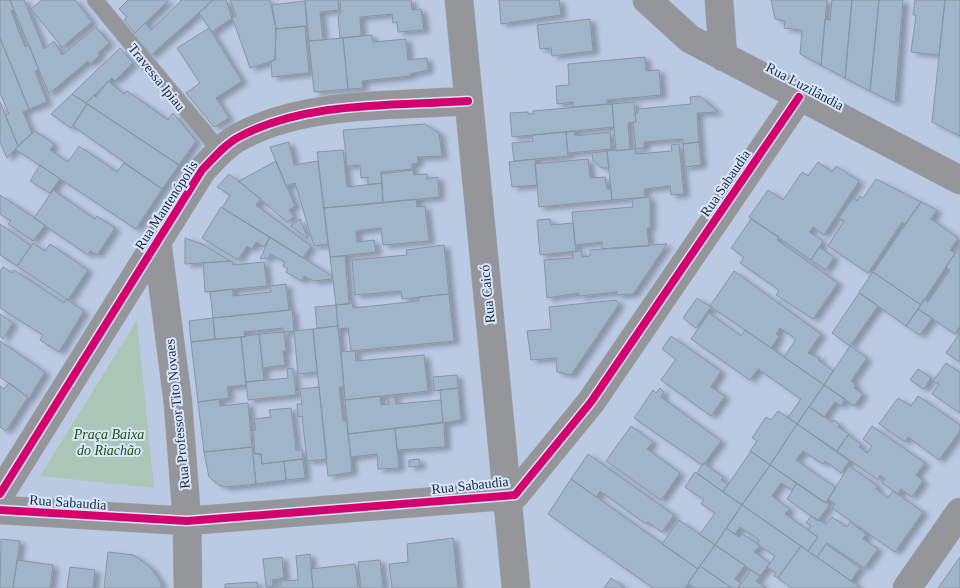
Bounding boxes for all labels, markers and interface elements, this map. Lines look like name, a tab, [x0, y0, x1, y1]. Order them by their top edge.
street label: Travessa Ipiau	[125, 41, 188, 114]
street label: Rua Luzilândia	[763, 60, 847, 114]
street label: Rua Sabaudia	[698, 146, 754, 220]
street label: Rua Mantenópolis	[132, 158, 201, 253]
street label: Rua Caicó	[477, 264, 498, 324]
street label: Rua Professor Tito Novaes	[162, 338, 193, 490]
park label: Praça Baixa do Riachão	[73, 427, 144, 458]
street label: Rua Sabaudia	[431, 474, 510, 497]
street label: Rua Sabaudia	[29, 492, 108, 513]

